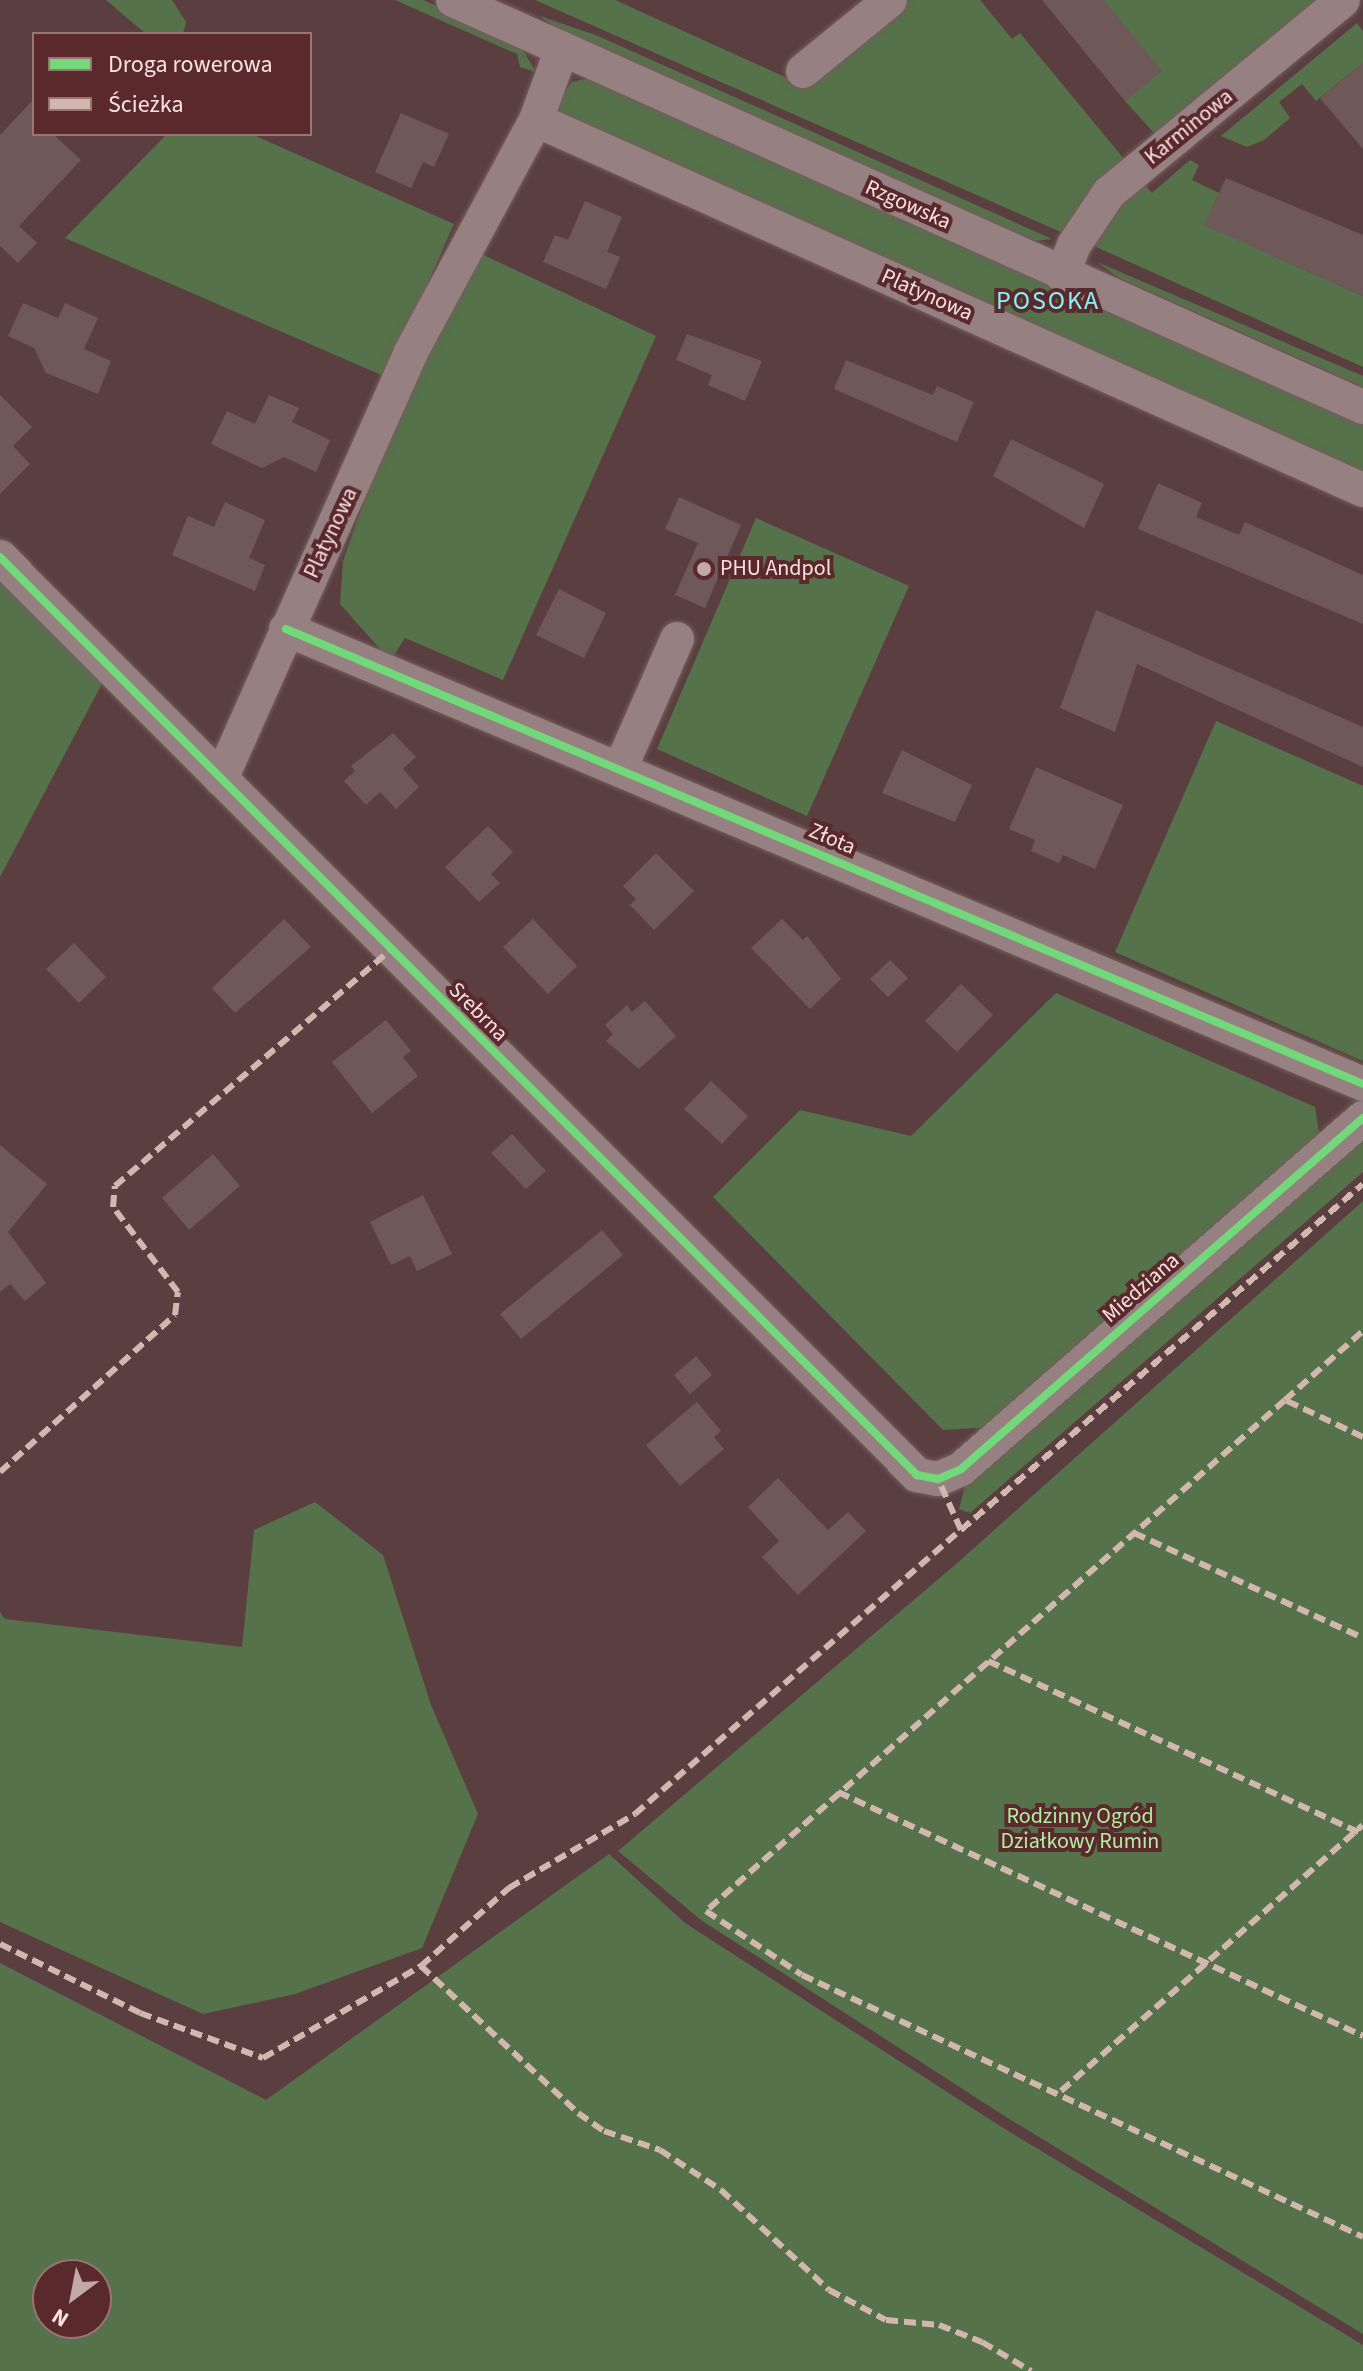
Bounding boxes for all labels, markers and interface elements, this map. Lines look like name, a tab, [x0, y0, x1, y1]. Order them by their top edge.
legend	[32, 32, 312, 136]
text: Droga rowerowa	[108, 47, 273, 82]
street label: Karminowa	[1140, 83, 1238, 171]
text: Ścieżka	[108, 87, 184, 122]
street label: Rzgowska	[861, 174, 955, 236]
street label: Platynowa	[877, 263, 977, 327]
district label: POSOKA	[996, 285, 1100, 317]
street label: Platynowa	[299, 483, 363, 583]
place label: PHU Andpol	[720, 556, 831, 582]
marker: PHU Andpol	[695, 560, 713, 578]
street label: Złota	[805, 817, 859, 861]
street label: Srebrna	[443, 977, 513, 1047]
street label: Miedziana	[1097, 1247, 1185, 1329]
park label: Rodzinny Ogród Działkowy Rumin	[1001, 1803, 1159, 1854]
north arrow	[32, 2259, 112, 2339]
text: N	[46, 2300, 75, 2335]

